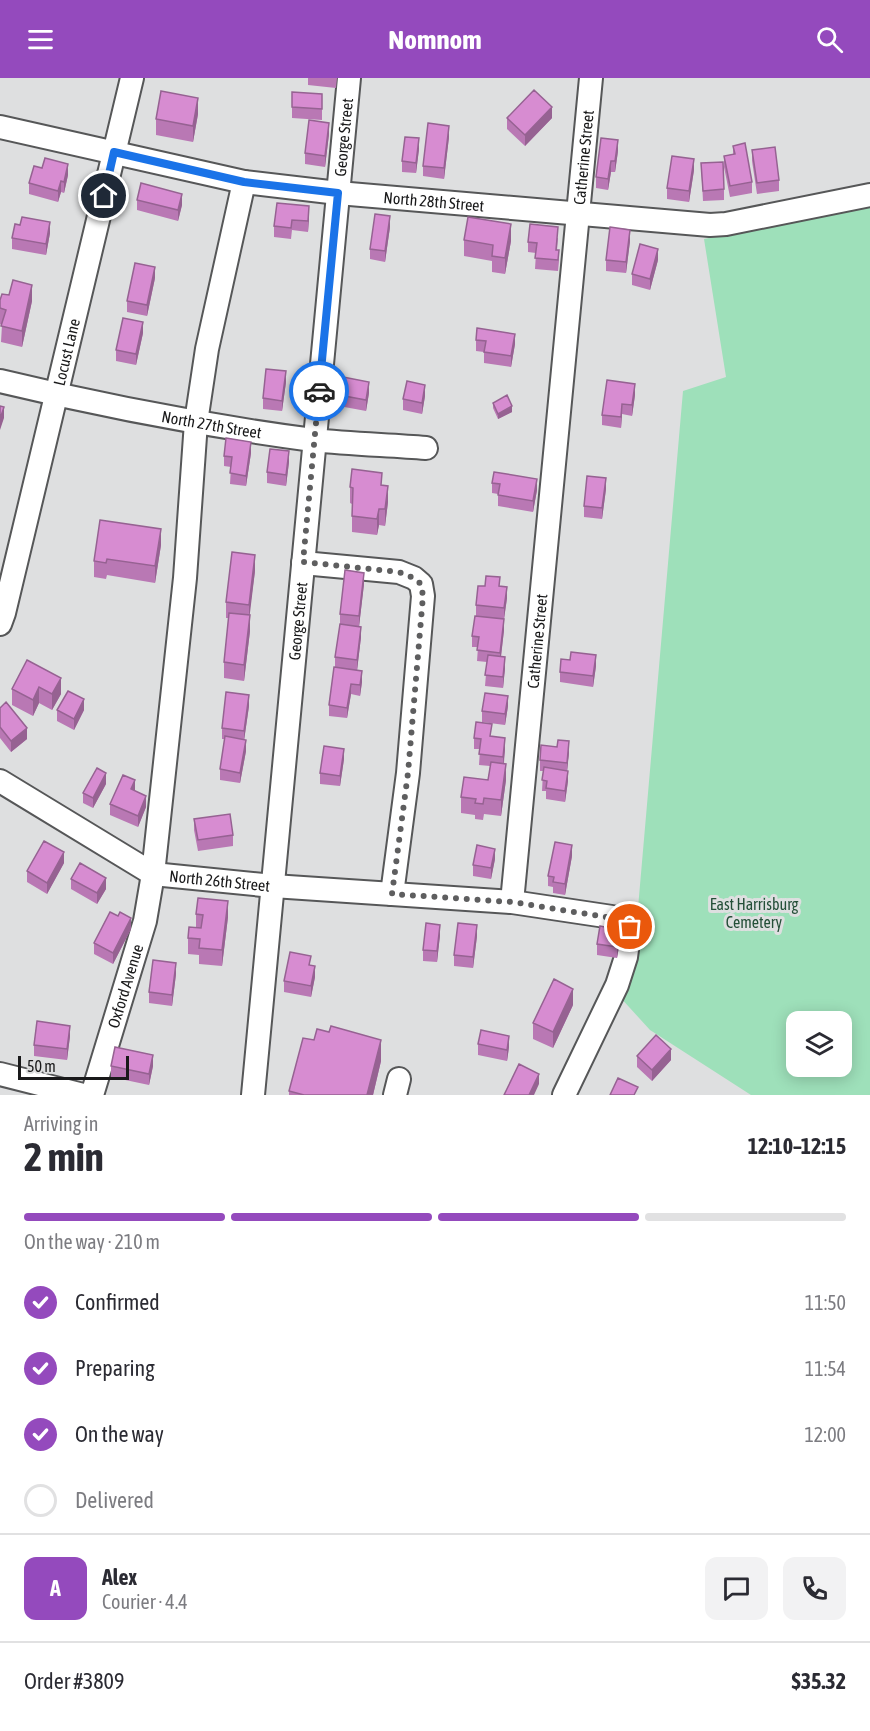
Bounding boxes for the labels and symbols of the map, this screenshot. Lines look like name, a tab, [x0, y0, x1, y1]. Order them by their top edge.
street label: George Street	[331, 97, 356, 177]
street label: Catherine Street	[570, 109, 597, 206]
pin	[78, 170, 129, 221]
street label: North 28th Street	[383, 188, 485, 215]
street label: Locust Lane	[50, 317, 83, 387]
courier	[289, 361, 349, 421]
street label: North 27th Street	[160, 407, 263, 442]
street label: George Street	[285, 581, 310, 661]
street label: Catherine Street	[524, 593, 551, 689]
street label: North 26th Street	[169, 867, 271, 895]
park label: East Harrisburg Cemetery	[710, 895, 798, 932]
pin	[604, 901, 655, 952]
street label: Oxford Avenue	[104, 942, 146, 1030]
scale bar	[18, 1053, 129, 1080]

